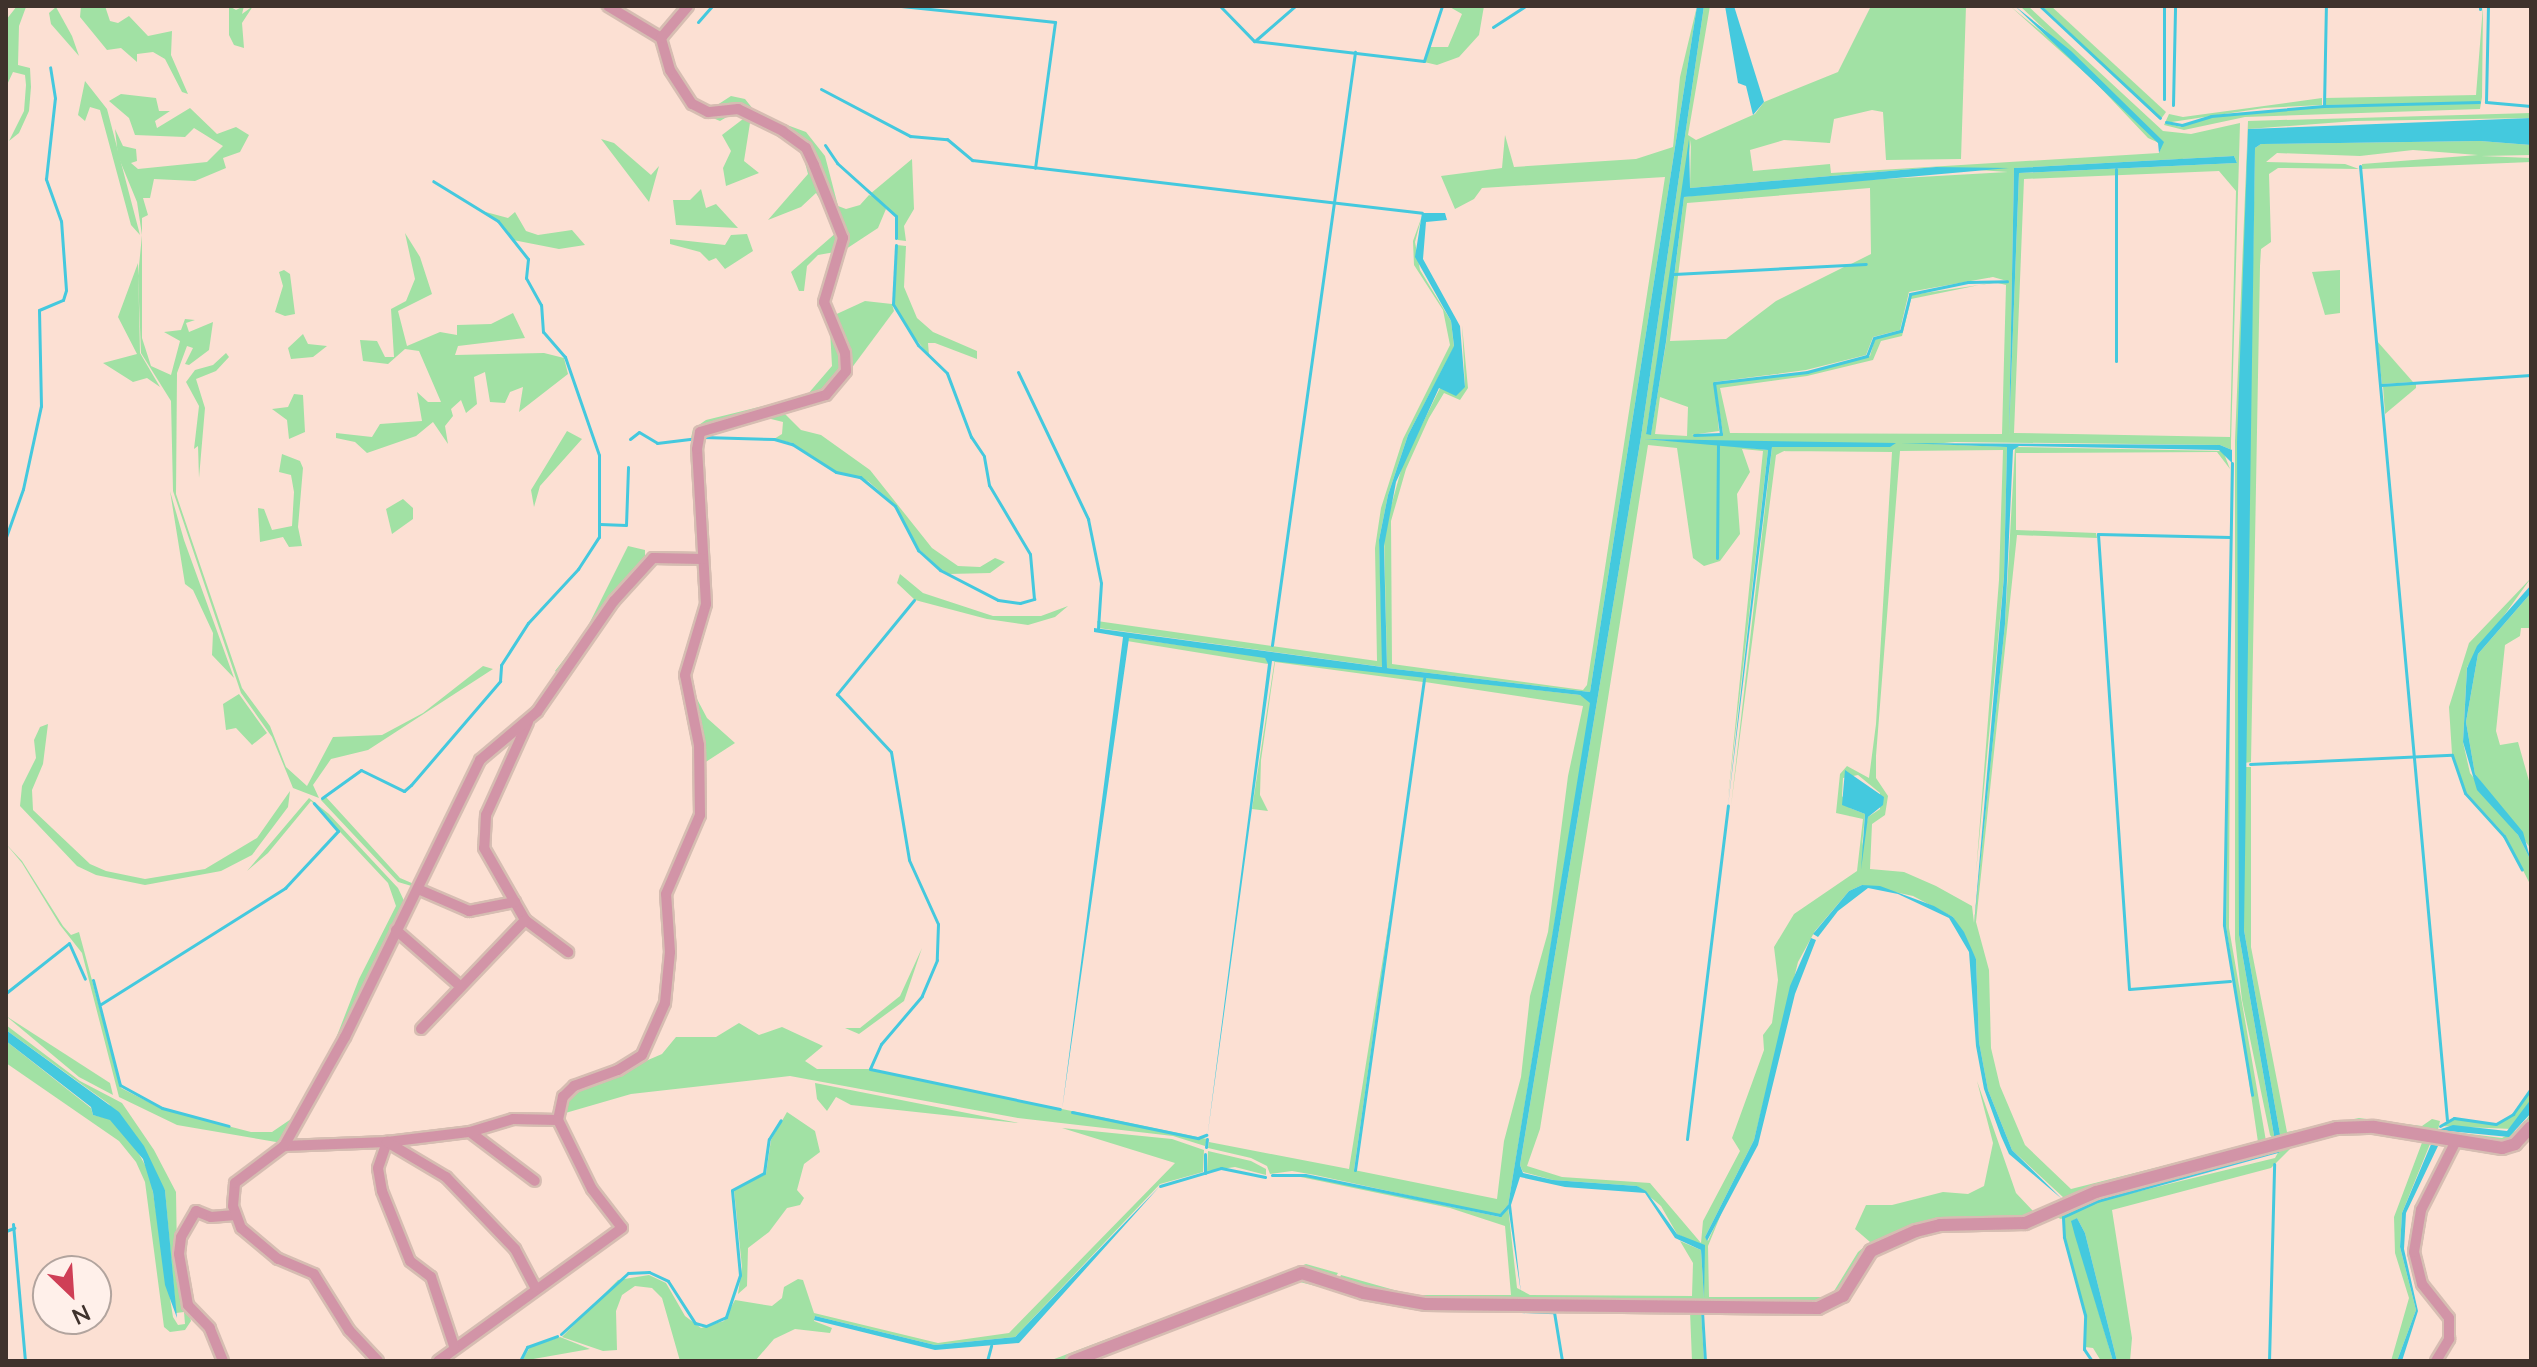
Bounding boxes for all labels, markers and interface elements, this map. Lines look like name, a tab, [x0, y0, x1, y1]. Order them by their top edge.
north arrow	[32, 1255, 112, 1335]
text: N	[68, 1300, 95, 1331]

